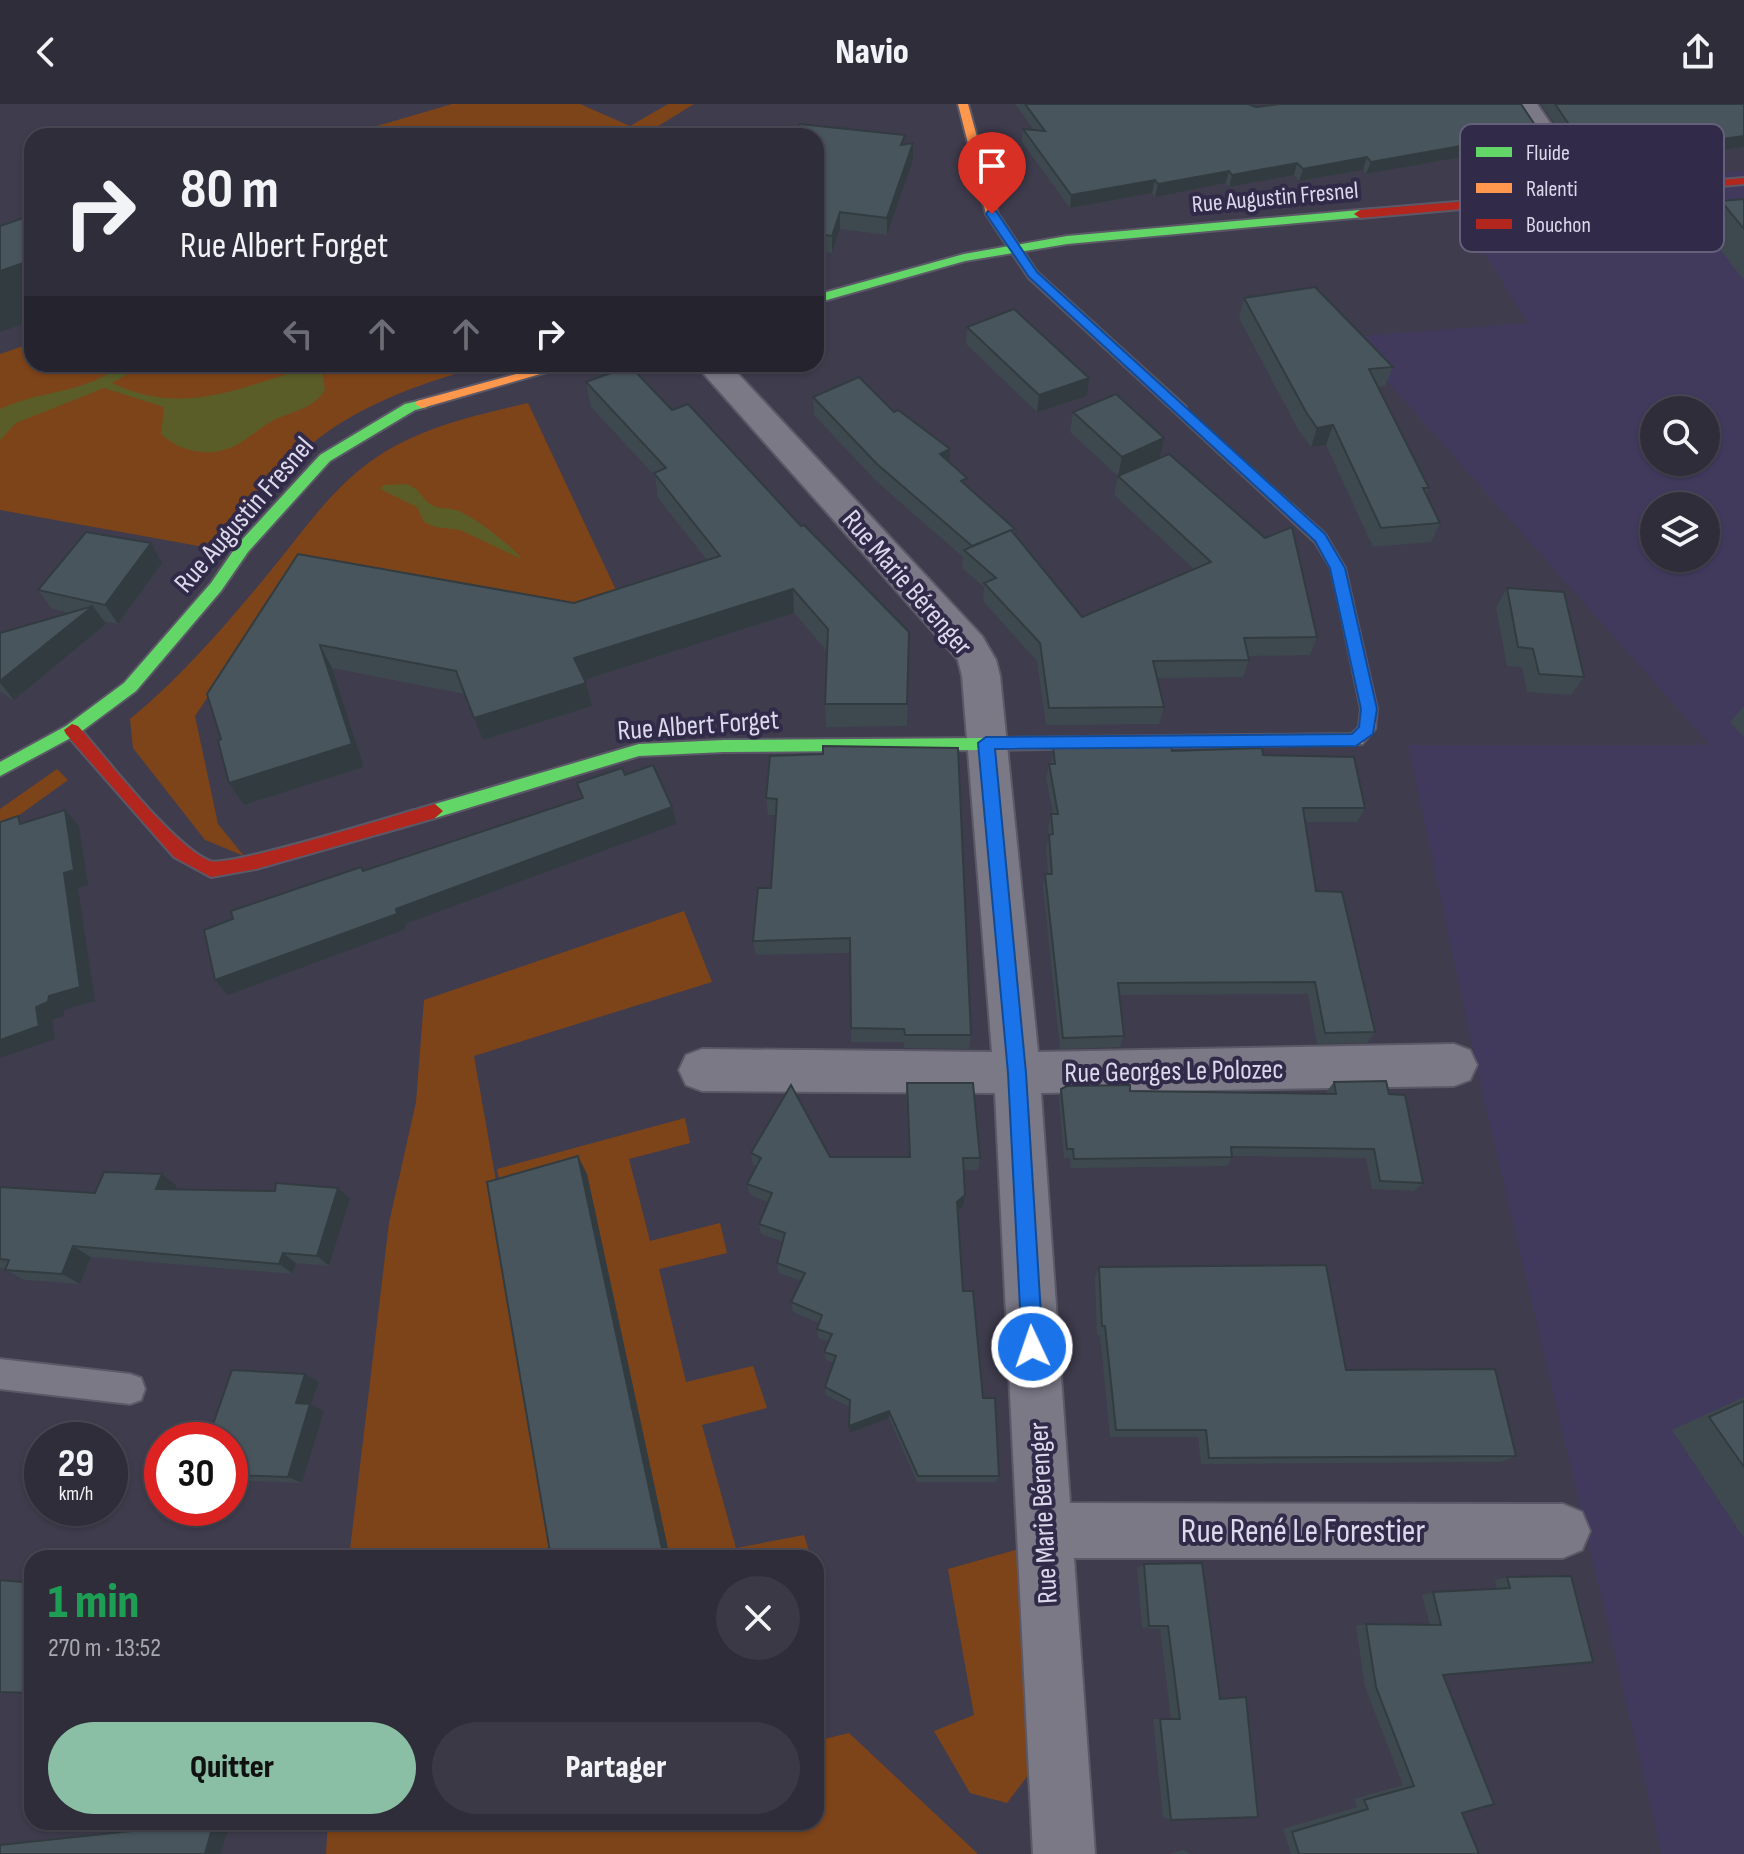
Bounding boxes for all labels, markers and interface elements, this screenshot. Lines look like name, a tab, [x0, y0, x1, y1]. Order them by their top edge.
icon: back	[24, 30, 68, 74]
icon: share	[1676, 30, 1720, 74]
text: Navio	[835, 31, 909, 74]
legend	[1460, 124, 1724, 252]
pin	[958, 132, 1026, 214]
text: Fluide	[1526, 140, 1570, 167]
icon: arrive	[970, 144, 1014, 188]
text: 80 m	[180, 157, 279, 224]
icon: right	[48, 160, 152, 264]
street label: Rue Augustin Fresnel	[1190, 176, 1360, 219]
text: Ralenti	[1526, 176, 1578, 203]
text: Bouchon	[1526, 212, 1591, 239]
text: Rue Albert Forget	[180, 225, 388, 268]
icon: left	[276, 312, 320, 356]
icon: ahead	[360, 312, 404, 356]
icon: ahead	[444, 312, 488, 356]
icon: right	[528, 312, 572, 356]
map controls	[1640, 396, 1720, 572]
button: search	[1640, 396, 1720, 476]
street label: Rue Augustin Fresnel	[168, 431, 321, 599]
button: layers	[1640, 492, 1720, 572]
street label: Rue Marie Bérenger	[835, 504, 979, 662]
street label: Rue Albert Forget	[616, 703, 780, 748]
street label: Rue Georges Le Polozec	[1064, 1053, 1284, 1090]
position arrow	[990, 1305, 1074, 1389]
street label: Rue Marie Bérenger	[1022, 1421, 1065, 1604]
speed limit sign: 30	[144, 1422, 248, 1526]
text: 29	[58, 1440, 94, 1488]
text: km/h	[59, 1482, 93, 1506]
street label: Rue René Le Forestier	[1181, 1511, 1426, 1552]
text: 1 min	[48, 1574, 139, 1631]
button: close	[716, 1576, 800, 1660]
text: 270 m · 13:52	[48, 1633, 161, 1664]
button: Quitter	[48, 1722, 416, 1814]
button: Partager	[432, 1722, 800, 1814]

